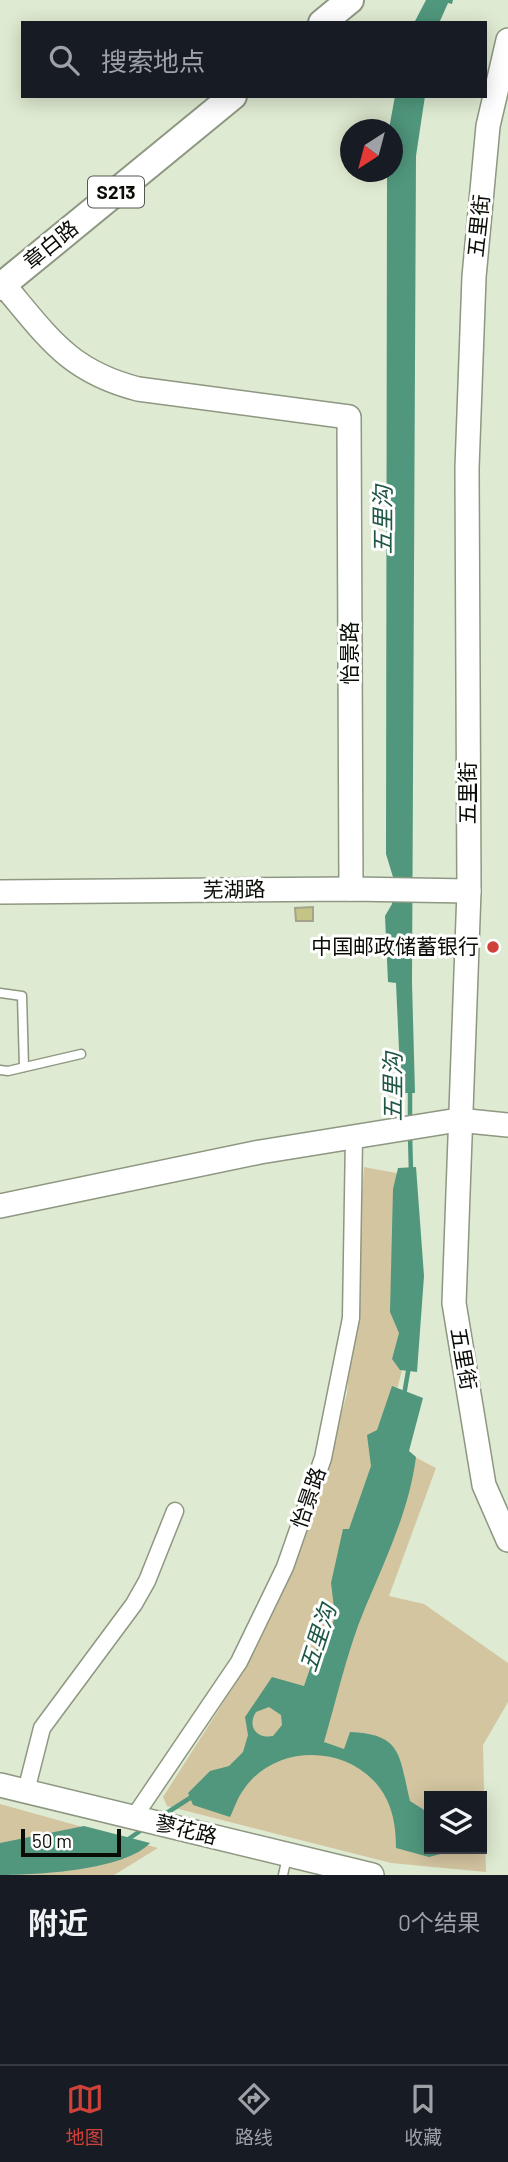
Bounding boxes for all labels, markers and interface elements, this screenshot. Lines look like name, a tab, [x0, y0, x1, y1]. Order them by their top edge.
search box	[21, 21, 487, 98]
icon: search	[45, 41, 83, 79]
text: 搜索地点	[101, 45, 205, 76]
north arrow	[340, 119, 403, 182]
road number: S213	[88, 176, 144, 208]
street label: 五里街	[462, 193, 493, 258]
street label: 章白路	[18, 214, 82, 273]
water label: 五里沟	[368, 483, 396, 555]
street label: 怡景路	[336, 622, 361, 685]
street label: 五里街	[454, 762, 479, 825]
street label: 芜湖路	[202, 875, 266, 902]
place label: 中国邮政储蓄银行	[311, 933, 479, 958]
marker: 中国邮政储蓄银行	[485, 939, 501, 955]
water label: 五里沟	[378, 1050, 406, 1122]
street label: 五里街	[447, 1326, 482, 1392]
street label: 怡景路	[286, 1464, 330, 1531]
water label: 五里沟	[293, 1598, 342, 1675]
map controls	[424, 1791, 487, 1854]
button: layers	[424, 1791, 487, 1854]
street label: 蓼花路	[153, 1809, 220, 1848]
scale bar	[21, 1826, 121, 1858]
text: 50 m	[32, 1829, 72, 1852]
text: 附近	[28, 1904, 88, 1940]
text: 0个结果	[398, 1908, 480, 1936]
tab: 地图	[66, 2080, 104, 2149]
tab: 路线	[235, 2080, 273, 2149]
tab: 收藏	[404, 2080, 442, 2149]

